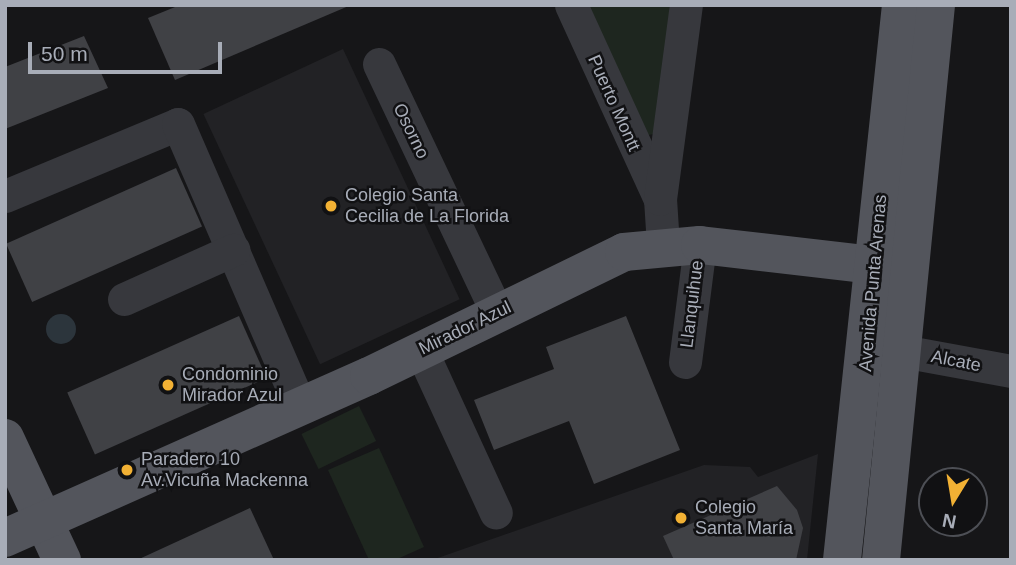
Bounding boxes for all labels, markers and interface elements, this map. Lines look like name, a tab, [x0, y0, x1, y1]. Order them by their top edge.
scale bar	[32, 28, 226, 72]
text: 50 m	[41, 42, 88, 65]
street label: Puerto Montt	[583, 52, 645, 154]
street label: Osorno	[388, 100, 434, 162]
place label: Colegio Santa Cecilia de La Florida	[345, 185, 509, 228]
street label: Avenida Punta Arenas	[854, 193, 892, 373]
marker: Colegio Santa Cecilia de La Florida	[323, 198, 339, 214]
street label: Llanquihue	[676, 259, 708, 349]
street label: Mirador Azul	[415, 296, 515, 360]
street label: Alcate	[929, 346, 983, 376]
place label: Condominio Mirador Azul	[182, 364, 283, 406]
marker: Condominio Mirador Azul	[160, 377, 176, 393]
place label: Paradero 10 Av.Vicuña Mackenna	[141, 449, 308, 491]
marker: Paradero 10 Av.Vicuña Mackenna	[119, 462, 135, 478]
north arrow	[918, 467, 988, 537]
place label: Colegio Santa María	[695, 497, 793, 540]
marker: Colegio Santa María	[673, 510, 689, 526]
text: N	[941, 510, 958, 533]

